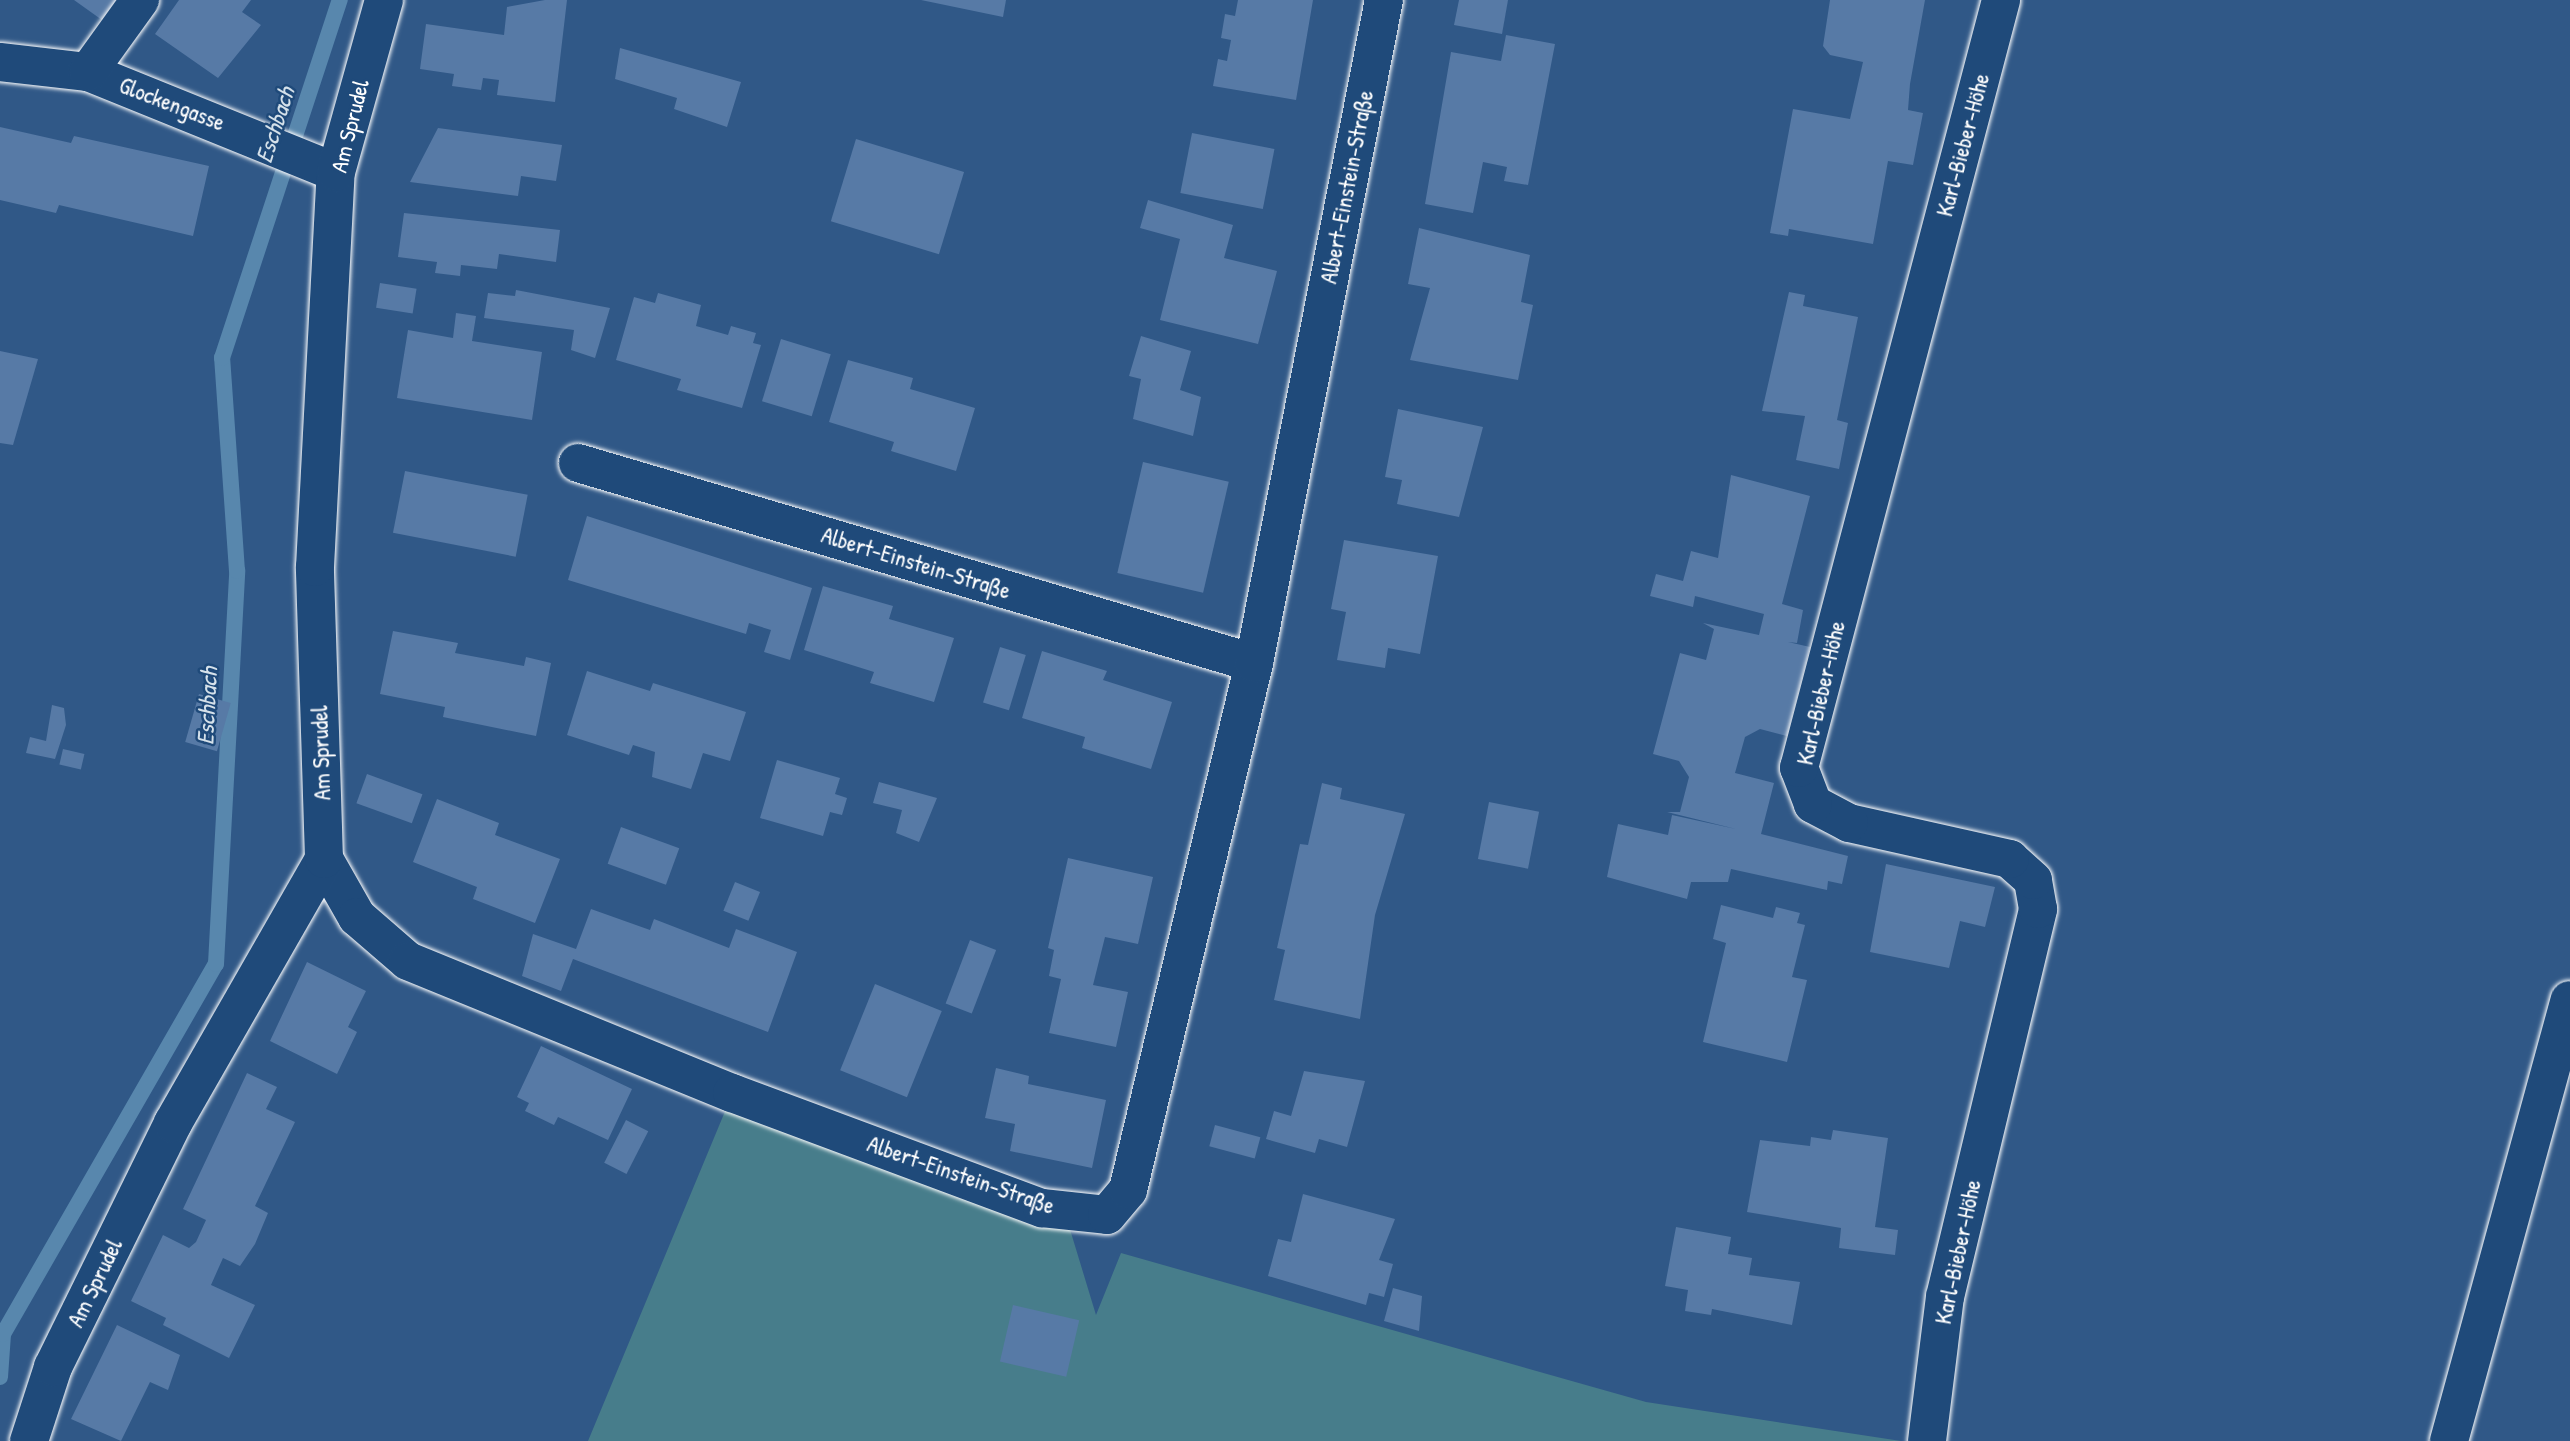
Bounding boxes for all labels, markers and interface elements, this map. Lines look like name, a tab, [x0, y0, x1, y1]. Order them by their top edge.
street label: Karl-Bieber-Höhe	[1931, 70, 1995, 220]
street label: Glockengasse	[115, 71, 229, 137]
street label: Am Sprudel	[325, 77, 375, 175]
water label: Eschbach	[249, 83, 301, 167]
street label: Albert-Einstein-Straße	[1315, 88, 1379, 286]
street label: Albert-Einstein-Straße	[818, 521, 1014, 605]
street label: Karl-Bieber-Höhe	[1791, 618, 1851, 768]
water label: Eschbach	[191, 666, 223, 746]
street label: Am Sprudel	[306, 705, 336, 801]
street label: Albert-Einstein-Straße	[864, 1130, 1058, 1220]
street label: Karl-Bieber-Höhe	[1929, 1177, 1987, 1327]
street label: Am Sprudel	[62, 1234, 128, 1332]

